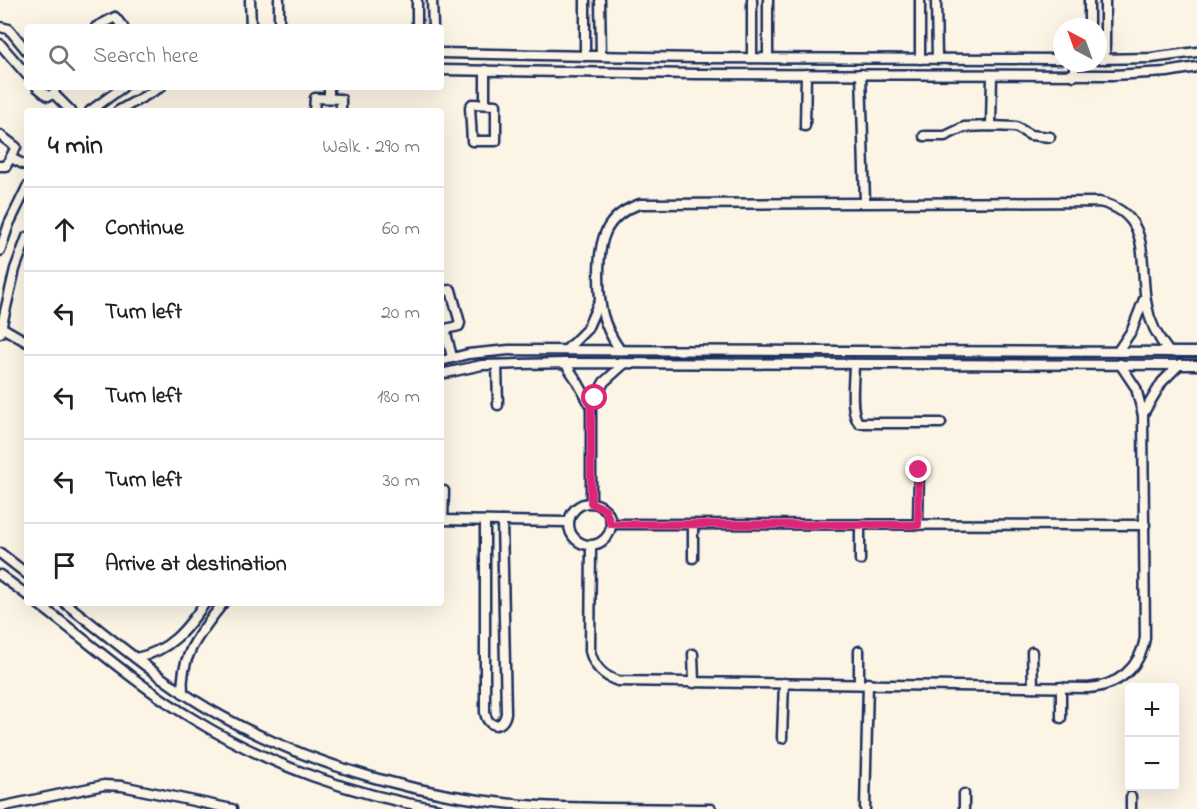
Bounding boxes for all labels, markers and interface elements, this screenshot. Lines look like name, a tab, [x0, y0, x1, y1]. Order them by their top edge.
north arrow	[1053, 18, 1107, 72]
search box	[24, 24, 444, 90]
icon: search	[45, 41, 78, 74]
text: Search here	[93, 41, 198, 73]
text: 4 min	[48, 128, 103, 166]
text: Walk · 290 m	[322, 133, 420, 162]
icon: ahead	[48, 213, 81, 246]
text: Continue	[105, 213, 184, 245]
text: 60 m	[382, 215, 420, 244]
icon: left	[48, 297, 81, 330]
text: Turn left	[105, 297, 182, 329]
text: 20 m	[381, 299, 420, 328]
icon: left	[48, 381, 81, 414]
text: Turn left	[105, 381, 182, 413]
text: 180 m	[377, 383, 420, 412]
route start	[581, 384, 607, 410]
route end	[905, 456, 931, 482]
icon: left	[48, 465, 81, 498]
text: Turn left	[105, 465, 182, 497]
text: 30 m	[383, 467, 420, 496]
icon: arrive	[48, 549, 81, 582]
text: Arrive at destination	[105, 549, 287, 581]
map controls	[1125, 683, 1179, 791]
button: +	[1125, 683, 1179, 737]
button: −	[1125, 737, 1179, 791]

